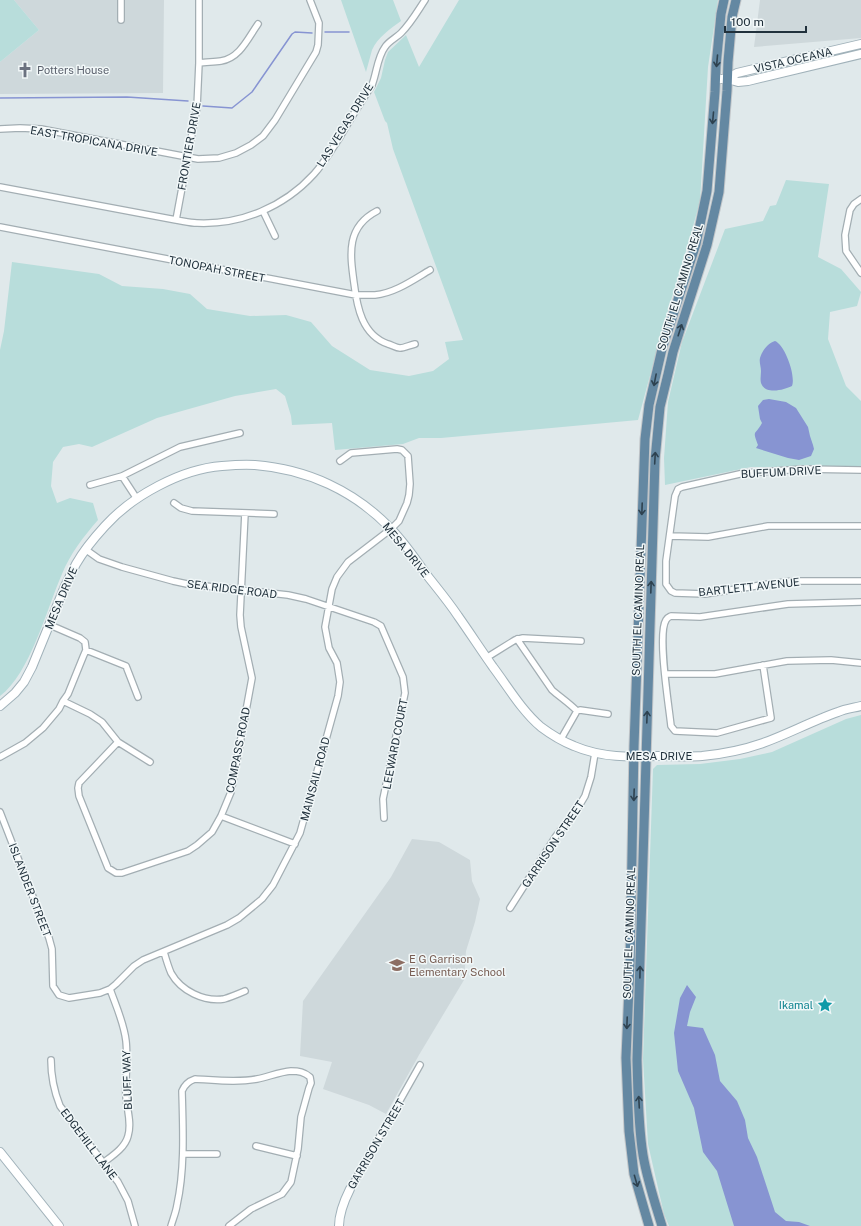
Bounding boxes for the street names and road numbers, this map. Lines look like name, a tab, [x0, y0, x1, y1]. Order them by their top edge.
street label: VISTA OCEANA	[753, 45, 834, 75]
street label: LAS VEGAS DRIVE	[314, 81, 376, 169]
street label: FRONTIER DRIVE	[175, 101, 203, 191]
street label: EAST TROPICANA DRIVE	[29, 124, 159, 158]
street label: SOUTH EL CAMINO REAL	[655, 222, 705, 352]
street label: TONOPAH STREET	[168, 254, 267, 284]
street label: BUFFUM DRIVE	[740, 464, 822, 480]
street label: MESA DRIVE	[380, 520, 432, 580]
street label: SOUTH EL CAMINO REAL	[630, 544, 646, 676]
street label: MESA DRIVE	[42, 565, 80, 631]
street label: BARTLETT AVENUE	[698, 576, 801, 598]
street label: SEA RIDGE ROAD	[186, 578, 278, 601]
street label: LEEWARD COURT	[380, 697, 410, 790]
street label: COMPASS ROAD	[224, 706, 252, 794]
street label: MAINSAIL ROAD	[298, 735, 332, 822]
street label: MESA DRIVE	[626, 750, 693, 762]
street label: GARRISON STREET	[520, 798, 587, 890]
street label: ISLANDER STREET	[7, 841, 54, 939]
street label: SOUTH EL CAMINO REAL	[621, 867, 637, 999]
street label: BLUFF WAY	[120, 1050, 134, 1110]
street label: GARRISON STREET	[345, 1097, 407, 1191]
street label: EDGEHILL LANE	[58, 1106, 120, 1182]

